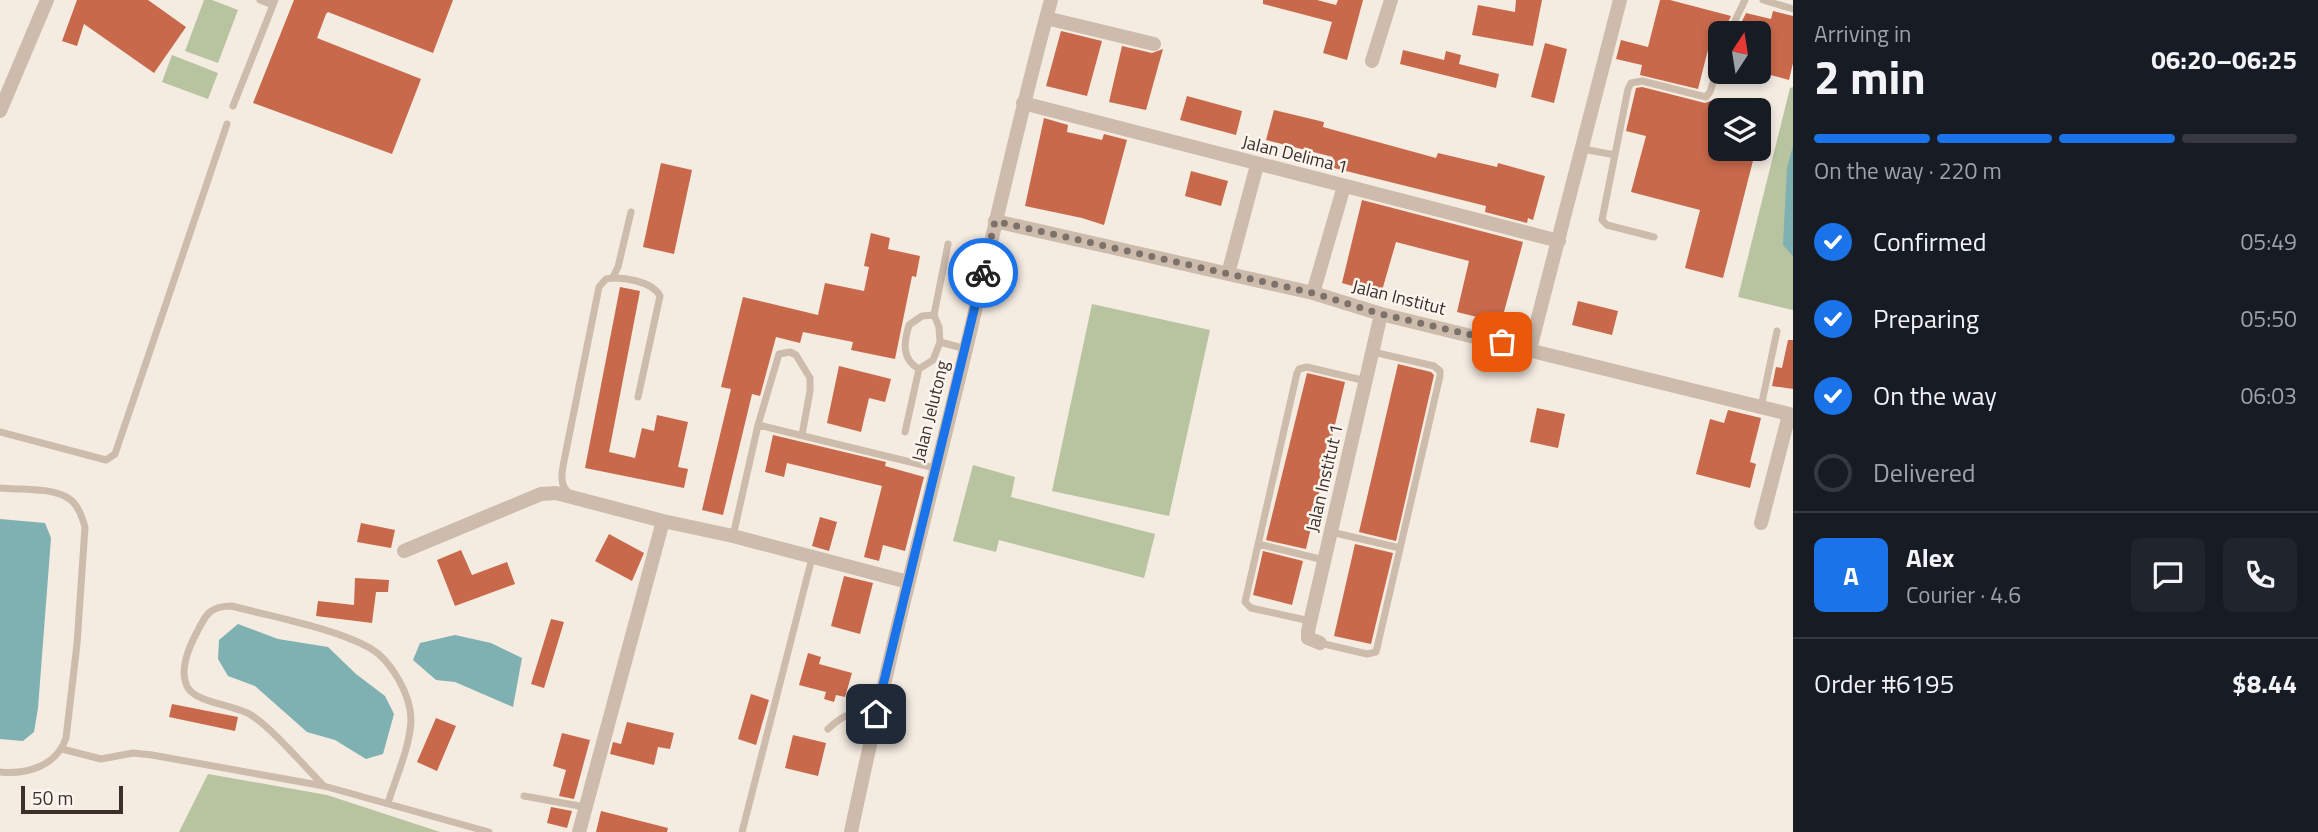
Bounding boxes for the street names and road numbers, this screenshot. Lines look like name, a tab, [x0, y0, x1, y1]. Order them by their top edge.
street label: Jalan Delima 1	[1239, 128, 1351, 180]
street label: Jalan Institut	[1349, 272, 1449, 322]
street label: Jalan Jelutong	[904, 357, 956, 465]
street label: Jalan Institut 1	[1298, 421, 1350, 535]

